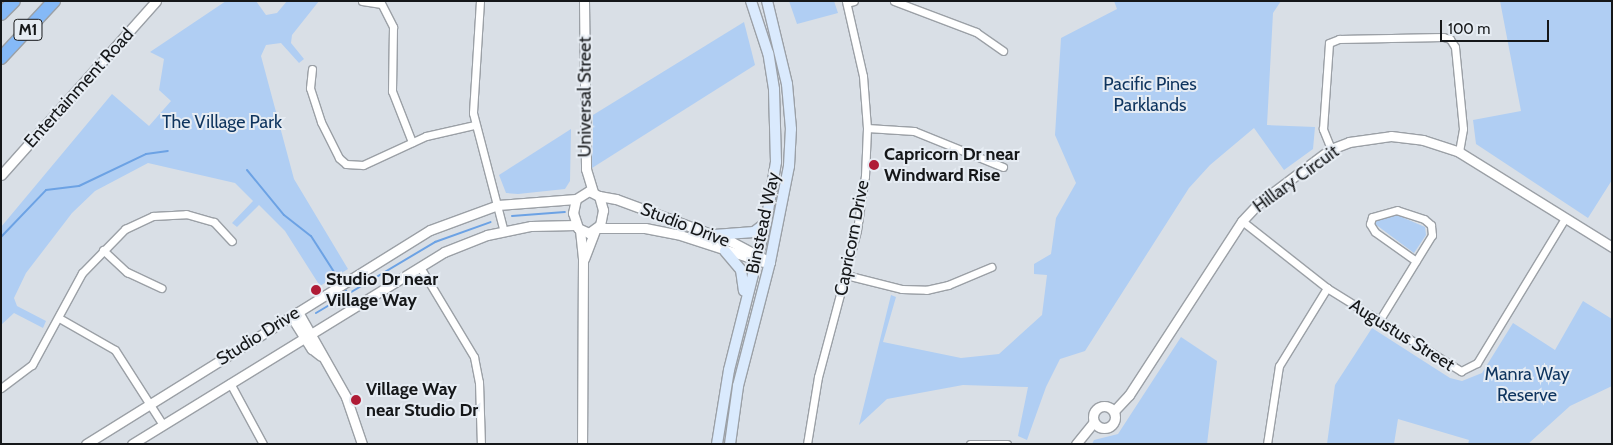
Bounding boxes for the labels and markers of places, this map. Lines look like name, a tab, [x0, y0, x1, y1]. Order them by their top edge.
place label: Capricorn Dr near Windward Rise	[884, 144, 1020, 186]
marker: Capricorn Dr near Windward Rise	[868, 159, 880, 171]
place label: Studio Dr near Village Way	[326, 269, 438, 312]
marker: Studio Dr near Village Way	[310, 284, 322, 296]
place label: Village Way near Studio Dr	[366, 379, 478, 422]
marker: Village Way near Studio Dr	[350, 394, 362, 406]

